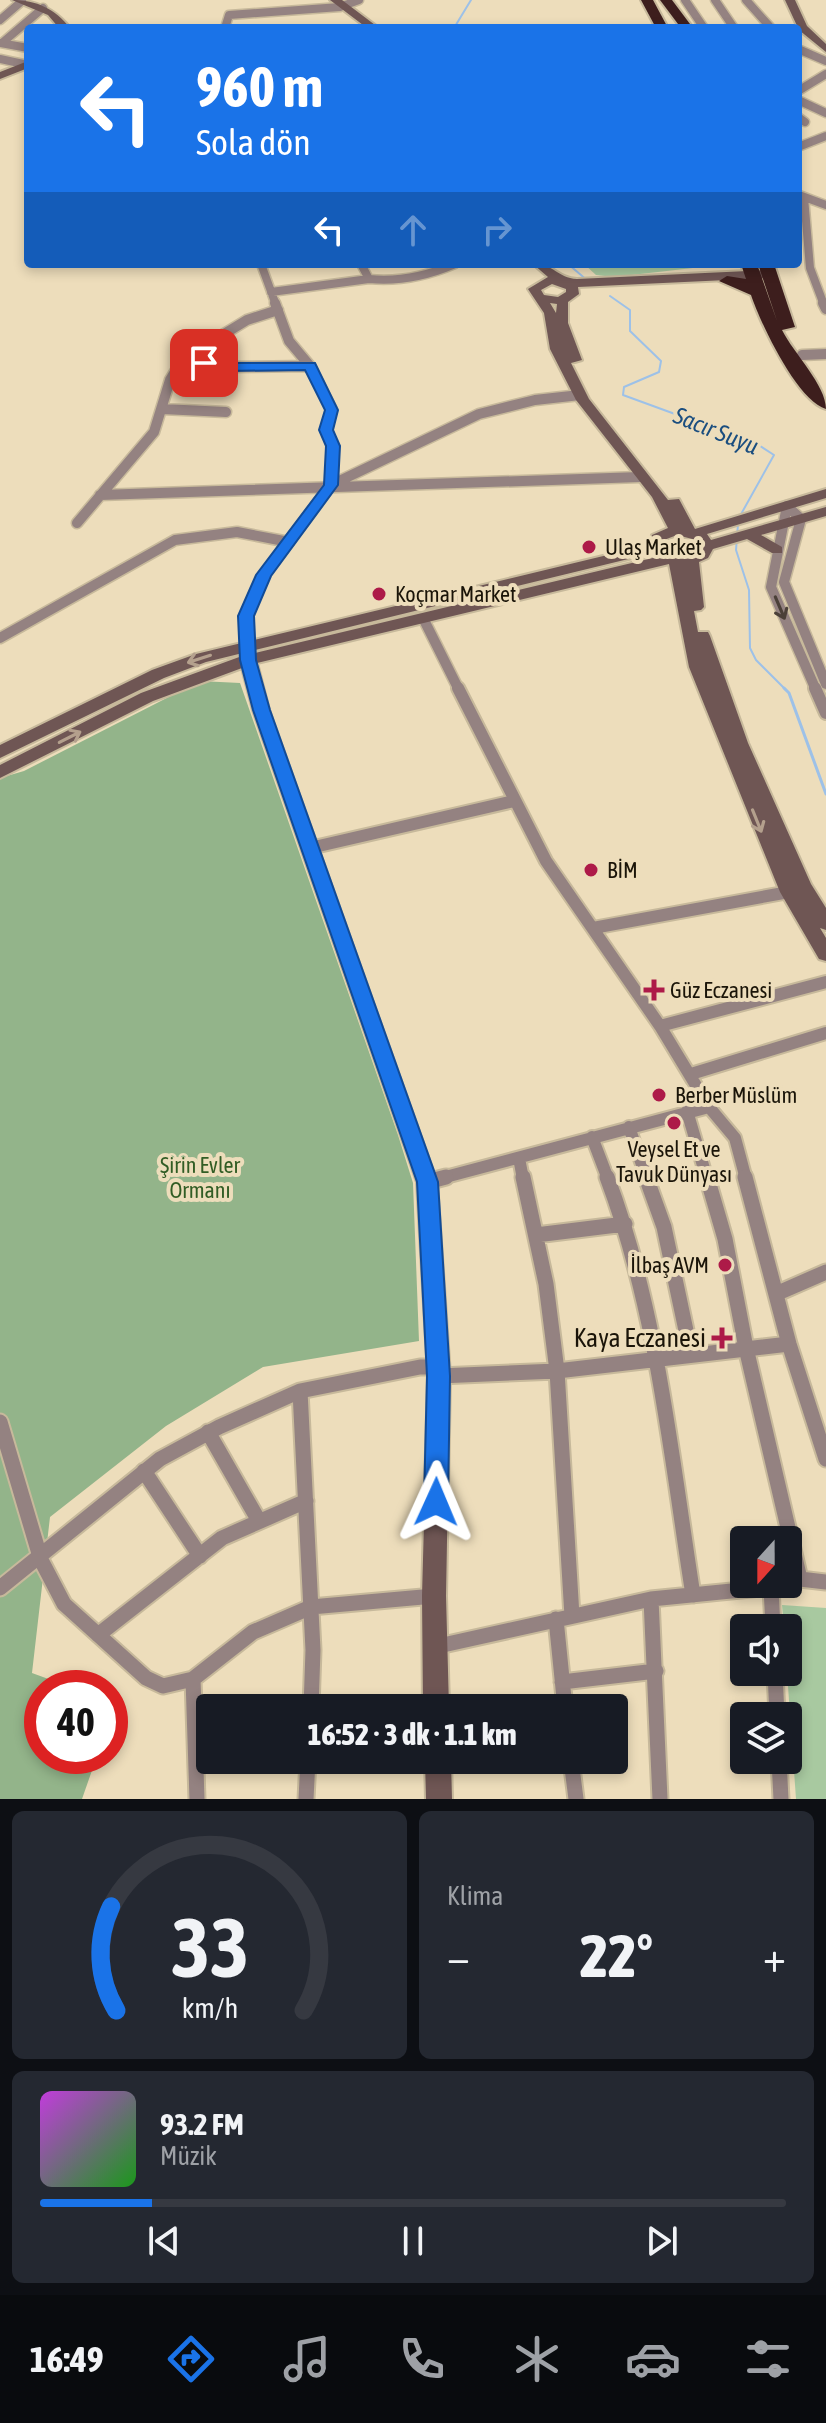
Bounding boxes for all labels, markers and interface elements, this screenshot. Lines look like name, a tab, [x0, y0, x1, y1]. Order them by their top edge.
text: 960 m	[196, 55, 323, 119]
icon: left	[64, 56, 168, 160]
text: Sola dön	[196, 121, 311, 163]
icon: left	[307, 208, 351, 252]
icon: ahead	[391, 208, 435, 252]
icon: right	[475, 208, 519, 252]
pin	[170, 329, 238, 397]
icon: arrive	[182, 341, 226, 385]
water label: Sacır Suyu	[669, 401, 763, 460]
place label: Ulaş Market	[605, 534, 702, 560]
marker: Ulaş Market	[580, 538, 598, 556]
place label: Koçmar Market	[395, 581, 516, 607]
marker: Koçmar Market	[370, 585, 388, 603]
one-way arrow	[773, 595, 788, 620]
one-way arrow	[187, 653, 212, 668]
one-way arrow	[57, 728, 81, 744]
one-way arrow	[751, 808, 766, 832]
place label: BİM	[607, 857, 638, 883]
marker: BİM	[582, 861, 600, 879]
place label: Güz Eczanesi	[670, 977, 772, 1003]
marker: Güz Eczanesi	[645, 981, 663, 999]
place label: Berber Müslüm	[675, 1082, 797, 1108]
marker: Berber Müslüm	[650, 1086, 668, 1104]
marker: Veysel Et ve Tavuk Dünyası	[665, 1114, 683, 1132]
place label: Veysel Et ve Tavuk Dünyası	[616, 1136, 732, 1187]
park label: Şirin Evler Ormanı	[160, 1152, 241, 1203]
place label: İlbaş AVM	[630, 1252, 709, 1278]
marker: İlbaş AVM	[716, 1256, 734, 1274]
place label: Kaya Eczanesi	[574, 1323, 706, 1353]
marker: Kaya Eczanesi	[713, 1329, 731, 1347]
position arrow	[394, 1460, 478, 1544]
north arrow	[730, 1526, 802, 1598]
map controls	[730, 1526, 802, 1774]
button: sound	[730, 1614, 802, 1686]
speed limit sign: 40	[24, 1670, 128, 1774]
button: layers	[730, 1702, 802, 1774]
text: 16:52 · 3 dk · 1.1 km	[307, 1717, 517, 1751]
text: Klima	[447, 1881, 503, 1911]
text: 33	[170, 1899, 249, 1995]
text: 22°	[580, 1921, 653, 1990]
text: −	[447, 1931, 470, 1981]
text: +	[763, 1931, 786, 1981]
text: km/h	[181, 1991, 238, 2024]
text: 93.2 FM	[160, 2107, 244, 2141]
text: Müzik	[160, 2141, 217, 2171]
icon: previous	[142, 2219, 186, 2263]
icon: pause	[391, 2219, 435, 2263]
icon: next	[640, 2219, 684, 2263]
icon: directions	[163, 2331, 219, 2387]
icon: music	[279, 2331, 335, 2387]
icon: phone	[394, 2331, 450, 2387]
icon: climate	[509, 2331, 565, 2387]
icon: car	[625, 2331, 681, 2387]
icon: filters	[740, 2331, 796, 2387]
text: 16:49	[30, 2338, 104, 2380]

